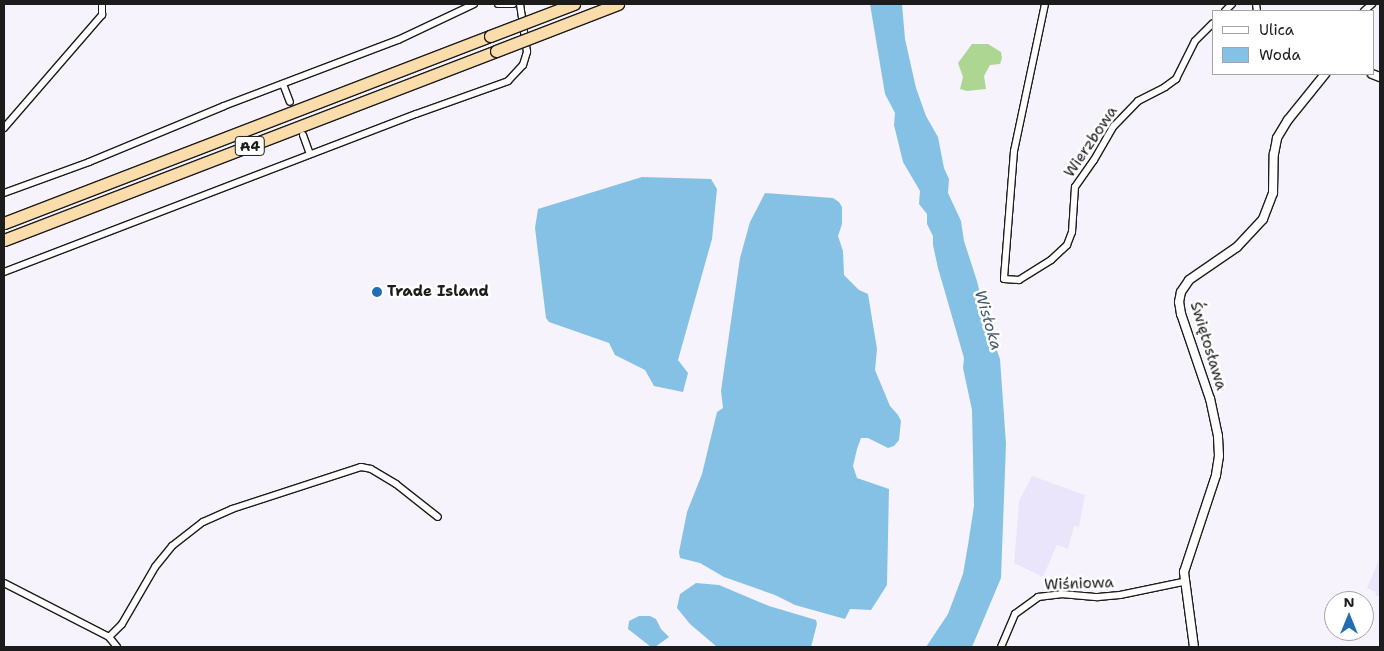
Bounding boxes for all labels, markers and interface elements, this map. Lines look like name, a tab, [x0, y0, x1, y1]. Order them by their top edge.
legend	[1212, 10, 1374, 75]
text: Ulica	[1259, 20, 1294, 40]
text: Woda	[1259, 45, 1301, 65]
street label: Wierzbowa	[1061, 103, 1121, 181]
road number: A4	[234, 134, 266, 158]
place label: Trade Island	[387, 283, 489, 301]
marker: Trade Island	[371, 286, 383, 298]
water label: Wisłoka	[970, 288, 1006, 352]
street label: Świętosława	[1186, 300, 1230, 392]
street label: Wiśniowa	[1044, 574, 1114, 594]
north arrow	[1324, 591, 1374, 641]
text: N	[1343, 593, 1355, 611]

